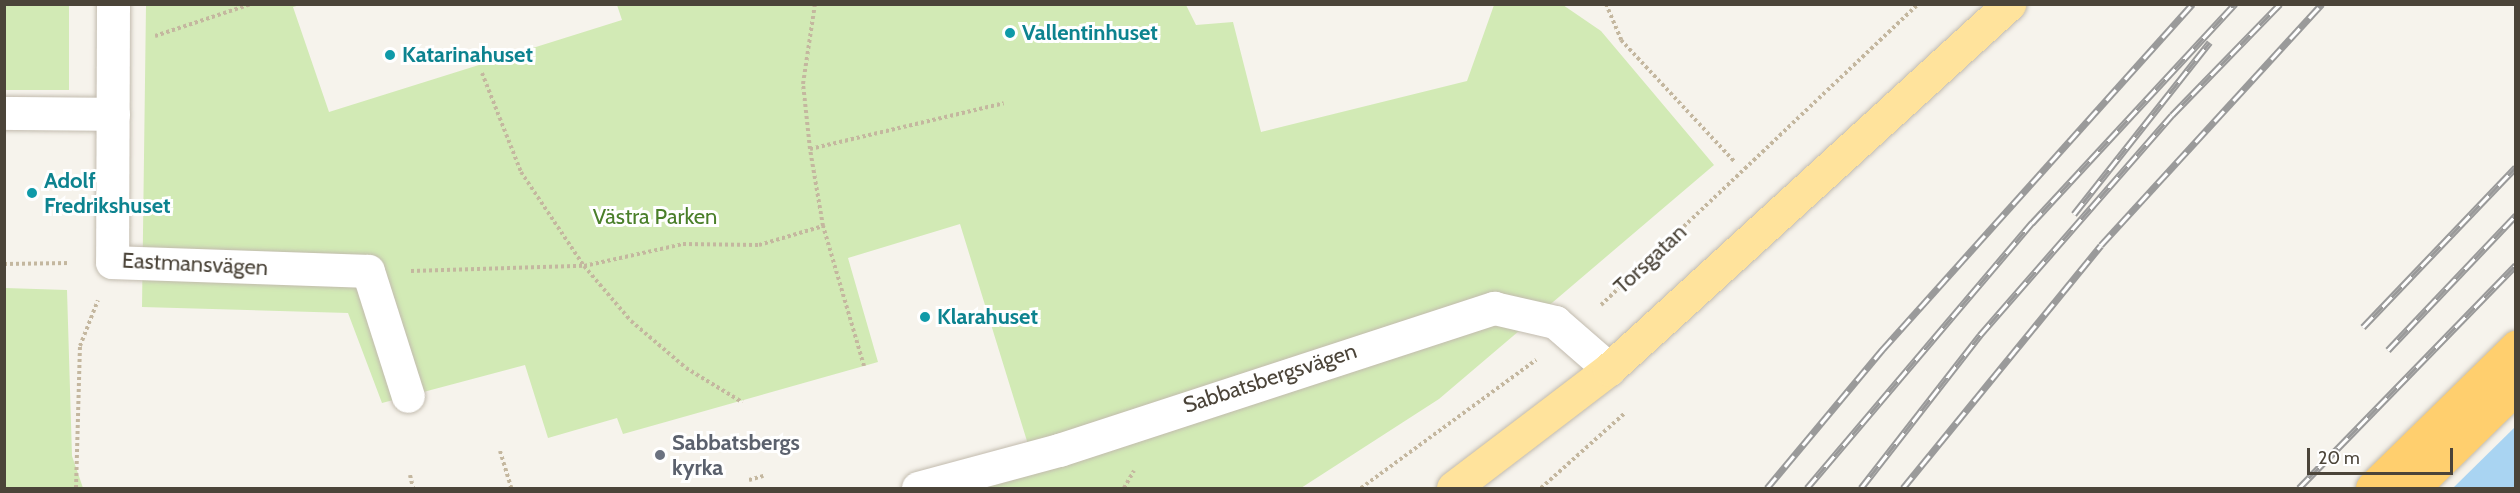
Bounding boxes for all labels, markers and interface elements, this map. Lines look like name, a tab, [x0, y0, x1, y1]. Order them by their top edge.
place label: Vallentinhuset	[1022, 20, 1158, 46]
marker: Vallentinhuset	[1003, 26, 1017, 40]
place label: Katarinahuset	[402, 42, 533, 68]
marker: Katarinahuset	[383, 48, 397, 62]
place label: Adolf Fredrikshuset	[44, 167, 171, 218]
marker: Adolf Fredrikshuset	[25, 186, 39, 200]
park label: Västra Parken	[593, 204, 717, 230]
street label: Torsgatan	[1608, 219, 1692, 299]
street label: Eastmansvägen	[121, 247, 269, 281]
place label: Klarahuset	[937, 304, 1038, 330]
marker: Klarahuset	[918, 310, 932, 324]
street label: Sabbatsbergsvägen	[1180, 338, 1360, 418]
place label: Sabbatsbergs kyrka	[672, 429, 800, 481]
scale bar	[2310, 436, 2456, 474]
text: 20 m	[2318, 447, 2360, 469]
marker: Sabbatsbergs kyrka	[653, 448, 667, 462]

